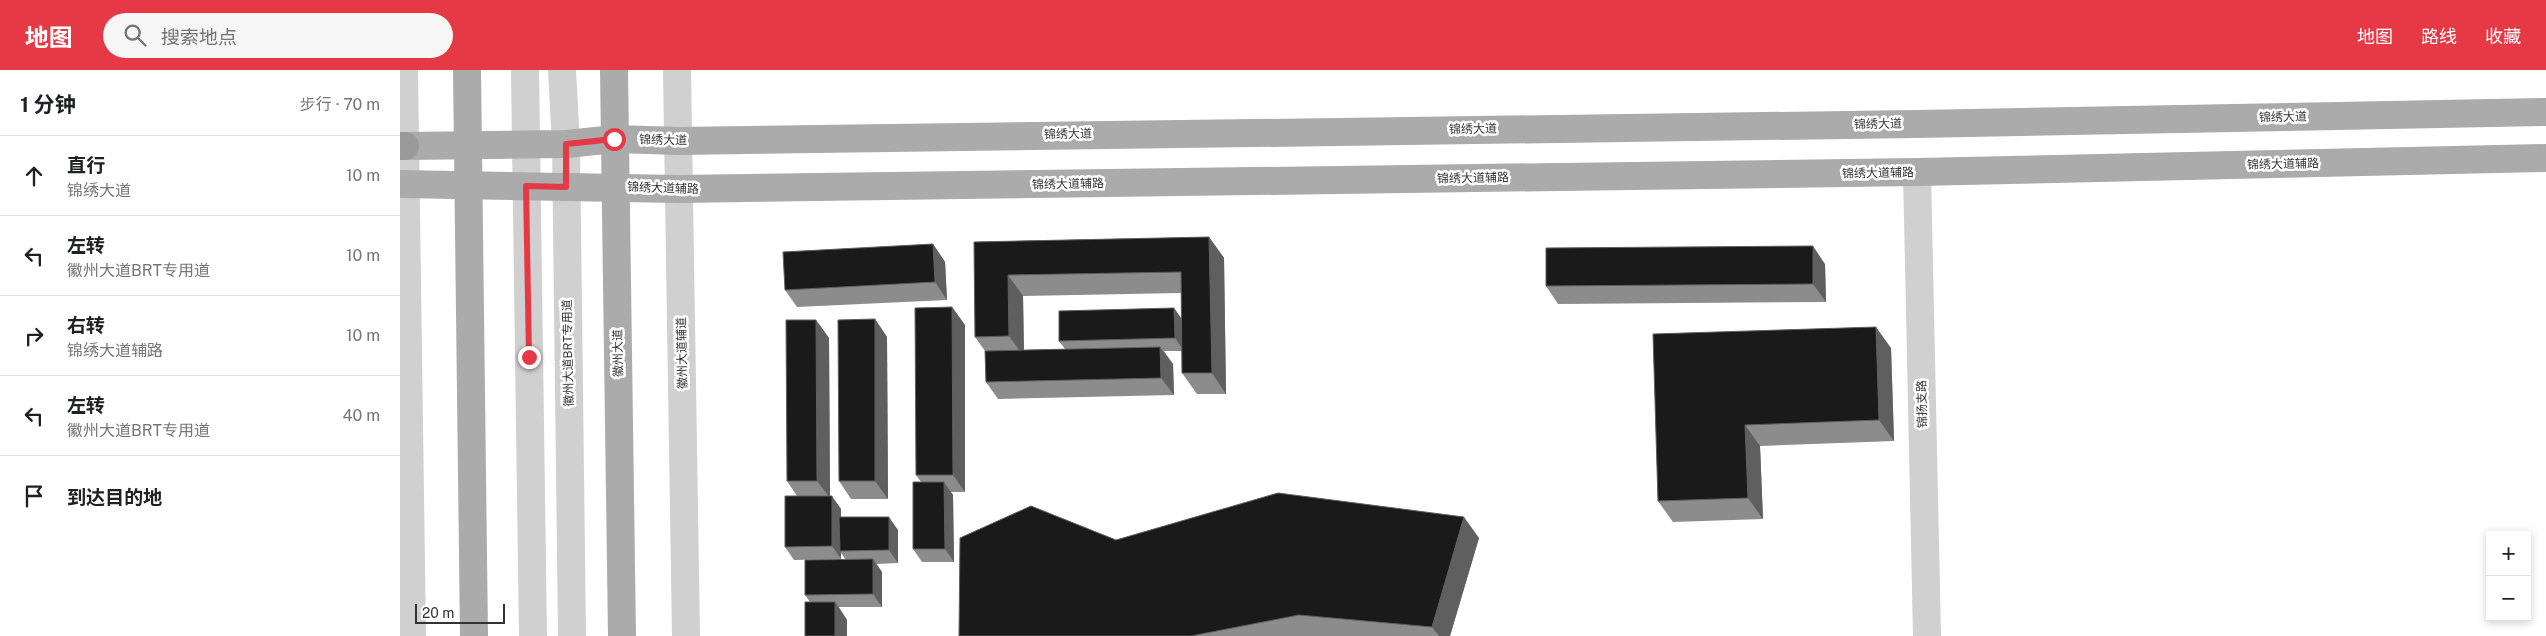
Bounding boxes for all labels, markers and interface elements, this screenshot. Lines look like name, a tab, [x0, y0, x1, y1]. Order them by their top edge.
search box	[103, 13, 453, 58]
icon: search	[121, 21, 149, 49]
text: 地图	[25, 23, 73, 51]
text: 搜索地点	[161, 26, 237, 48]
text: 地图	[2357, 26, 2393, 47]
text: 路线	[2421, 26, 2457, 47]
text: 收藏	[2485, 26, 2521, 47]
text: 1 分钟	[20, 92, 76, 117]
text: 步行 · 70 m	[300, 95, 380, 114]
street label: 锦绣大道	[2259, 110, 2307, 124]
street label: 锦绣大道	[1854, 117, 1902, 131]
street label: 锦绣大道	[1449, 122, 1497, 136]
street label: 锦绣大道	[1044, 127, 1092, 141]
route start	[603, 128, 626, 151]
street label: 锦绣大道	[639, 133, 687, 147]
text: 直行	[67, 154, 105, 176]
street label: 锦绣大道辅路	[2247, 156, 2319, 172]
icon: ahead	[20, 162, 48, 190]
street label: 锦绣大道辅路	[1842, 165, 1914, 181]
text: 10 m	[346, 166, 380, 185]
street label: 锦绣大道辅路	[1437, 170, 1509, 186]
street label: 锦绣大道辅路	[1032, 176, 1104, 192]
street label: 锦绣大道辅路	[627, 180, 699, 196]
text: 锦绣大道	[67, 181, 131, 200]
text: 左转	[67, 234, 105, 256]
icon: left	[20, 242, 48, 270]
text: 10 m	[346, 246, 380, 265]
text: 徽州大道BRT专用道	[67, 261, 210, 280]
street label: 徽州大道BRT专用道	[560, 299, 576, 407]
text: 右转	[67, 314, 105, 336]
street label: 徽州大道辅道	[674, 317, 690, 389]
icon: right	[20, 322, 48, 350]
text: 10 m	[346, 326, 380, 345]
street label: 徽州大道	[611, 329, 625, 377]
text: 锦绣大道辅路	[67, 341, 163, 360]
route end	[518, 346, 541, 369]
street label: 锦扬支路	[1915, 380, 1929, 428]
text: 左转	[67, 394, 105, 416]
icon: left	[20, 402, 48, 430]
text: 40 m	[342, 406, 380, 425]
text: 徽州大道BRT专用道	[67, 421, 210, 440]
icon: arrive	[20, 482, 48, 510]
text: 到达目的地	[67, 486, 162, 508]
map controls	[2486, 531, 2531, 621]
button: +	[2486, 531, 2531, 576]
button: −	[2486, 576, 2531, 621]
scale bar	[415, 601, 505, 624]
text: 20 m	[422, 605, 454, 621]

